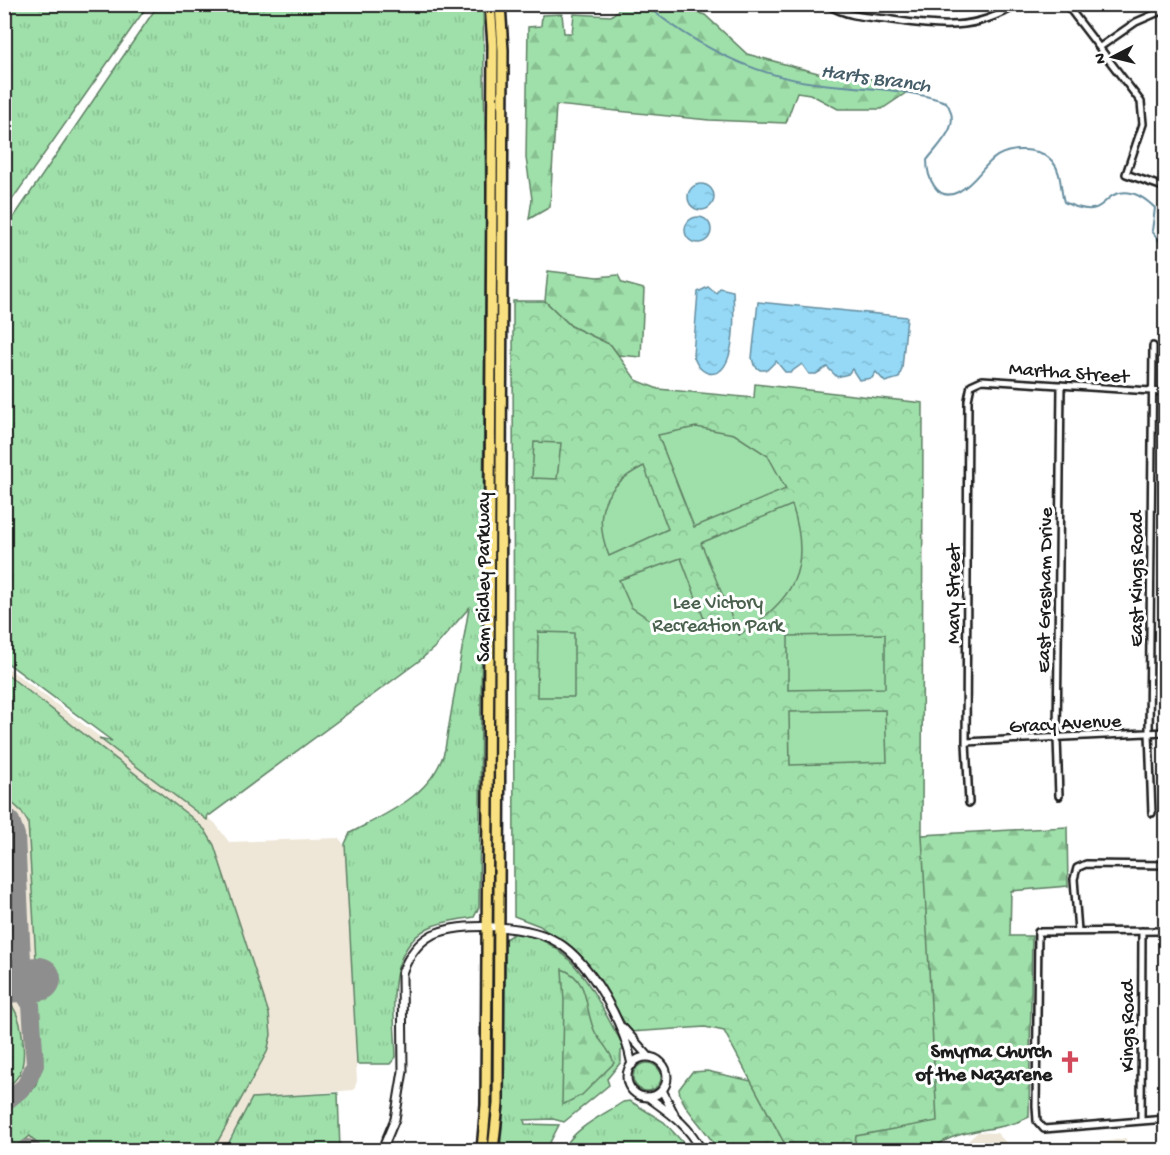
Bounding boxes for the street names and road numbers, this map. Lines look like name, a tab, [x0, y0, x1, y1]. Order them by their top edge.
street label: Martha Street	[1008, 359, 1131, 390]
street label: Sam Ridley Parkway	[474, 492, 497, 662]
street label: East Gresham Drive	[1034, 506, 1059, 673]
street label: East Kings Road	[1127, 509, 1150, 647]
street label: Mary Street	[944, 542, 967, 644]
street label: Gracy Avenue	[1008, 711, 1123, 740]
street label: Kings Road	[1118, 978, 1141, 1072]

